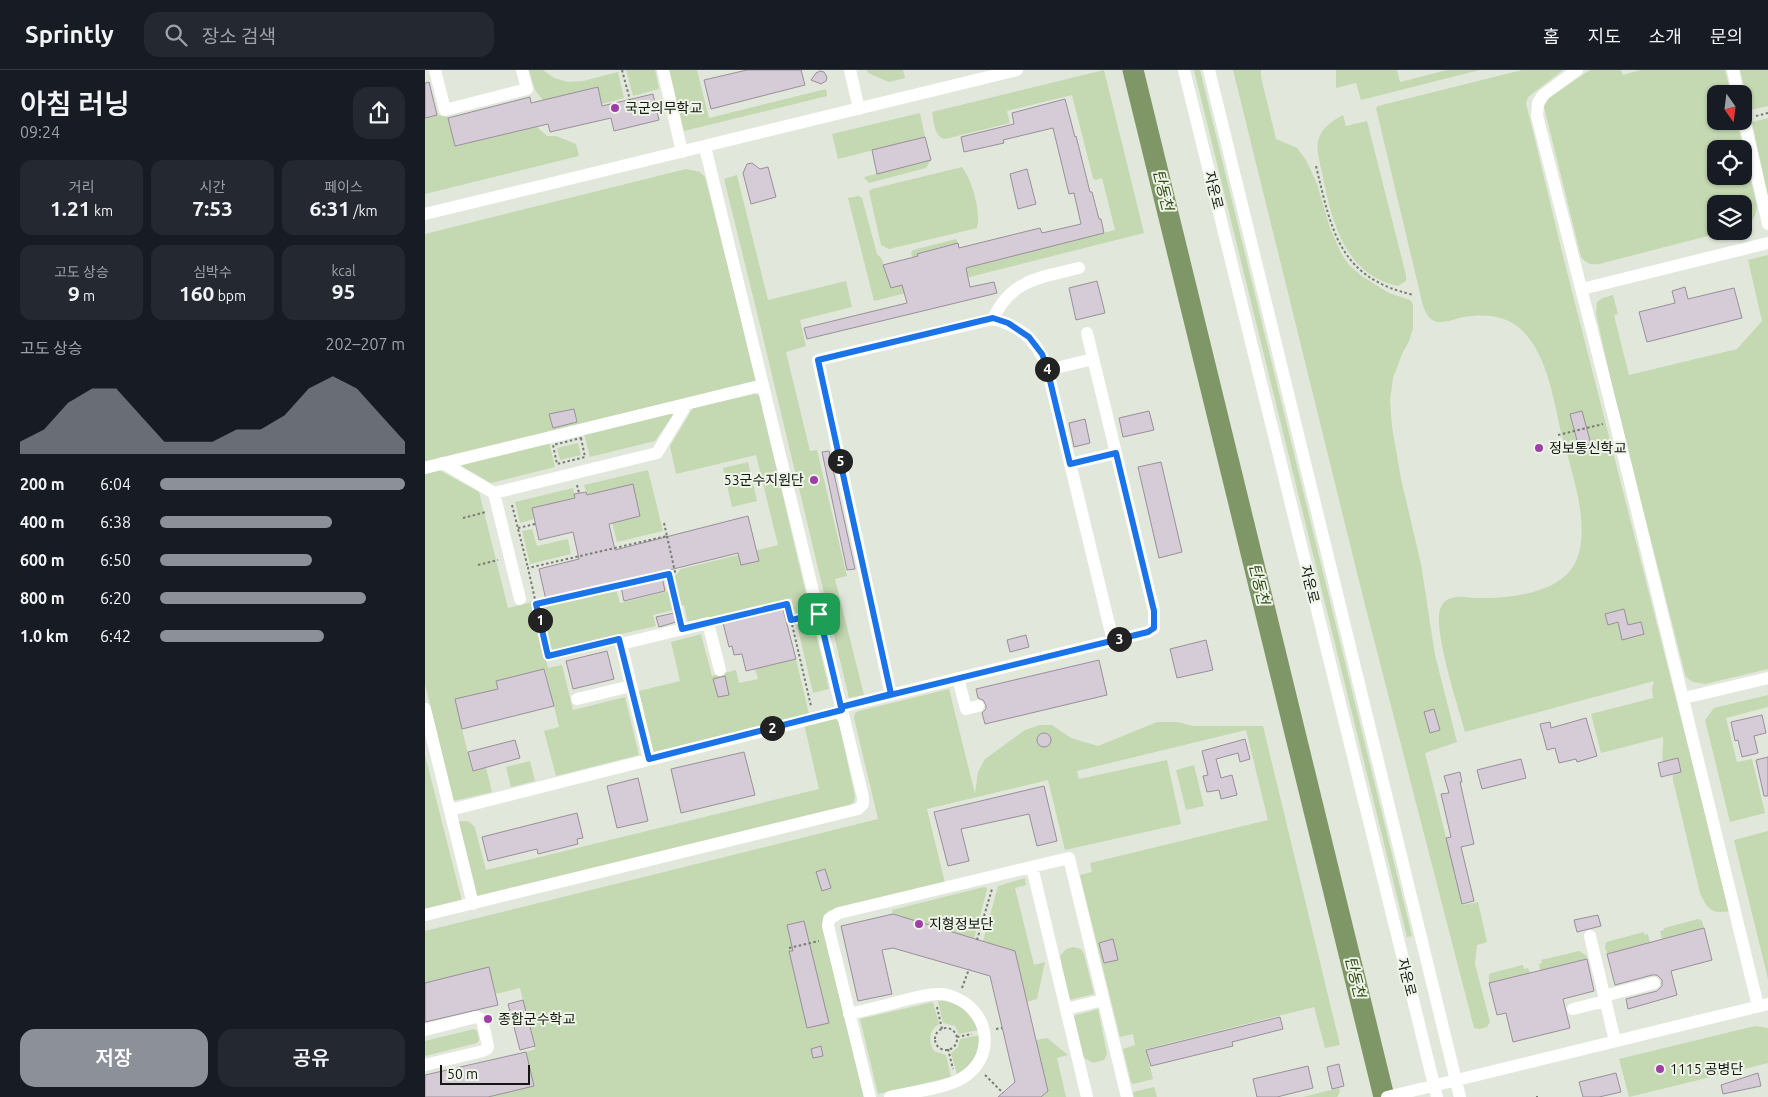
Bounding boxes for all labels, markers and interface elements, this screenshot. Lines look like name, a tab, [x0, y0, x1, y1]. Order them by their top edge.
search box	[144, 12, 494, 57]
text: Sprintly	[25, 21, 114, 48]
icon: search	[162, 21, 190, 49]
text: 장소 검색	[202, 25, 276, 47]
text: 홈	[1543, 26, 1560, 46]
text: 지도	[1588, 26, 1621, 46]
text: 소개	[1649, 26, 1682, 46]
text: 문의	[1710, 26, 1743, 46]
north arrow	[1707, 85, 1753, 130]
map controls	[1707, 85, 1752, 240]
button: share	[353, 87, 405, 139]
text: 아침 러닝	[20, 88, 130, 119]
place label: 국군의무학교	[625, 100, 702, 116]
marker: 국군의무학교	[609, 102, 621, 114]
text: 09:24	[20, 123, 60, 141]
button: locate	[1707, 140, 1752, 185]
water label: 탄동천	[1150, 168, 1177, 214]
street label: 자운로	[1202, 169, 1226, 211]
text: 거리	[69, 179, 94, 195]
text: 시간	[200, 179, 225, 195]
text: 페이스	[324, 179, 363, 195]
button: layers	[1707, 195, 1752, 240]
text: 1.21	[50, 196, 91, 220]
text: 7:53	[192, 196, 233, 220]
text: 6:31	[309, 196, 350, 220]
text: km	[91, 203, 113, 219]
text: /km	[350, 203, 378, 219]
text: kcal	[331, 263, 356, 279]
text: 고도 상승	[54, 264, 109, 280]
text: 심박수	[193, 264, 232, 280]
text: 95	[332, 279, 355, 303]
text: 9	[68, 281, 80, 305]
text: 160	[179, 281, 214, 305]
text: m	[80, 288, 95, 304]
text: bpm	[214, 288, 246, 304]
text: 202–207 m	[325, 335, 405, 353]
text: 고도 상승	[20, 339, 83, 357]
pin: 4	[1035, 356, 1059, 382]
text: 4	[1044, 361, 1051, 377]
place label: 정보통신학교	[1549, 440, 1626, 456]
marker: 정보통신학교	[1533, 442, 1545, 454]
pin: 5	[827, 448, 853, 474]
text: 5	[837, 453, 844, 469]
place label: 53군수지원단	[724, 472, 804, 488]
marker: 53군수지원단	[808, 474, 820, 486]
text: 200 m	[20, 475, 65, 493]
text: 6:04	[100, 475, 131, 493]
text: 400 m	[20, 513, 65, 531]
text: 6:38	[100, 513, 131, 531]
text: 600 m	[20, 551, 65, 569]
text: 6:50	[100, 551, 131, 569]
water label: 탄동천	[1246, 562, 1273, 608]
street label: 자운로	[1298, 563, 1322, 605]
text: 800 m	[20, 589, 65, 607]
text: 6:20	[100, 589, 131, 607]
pin	[798, 593, 840, 635]
icon: arrive	[805, 600, 833, 628]
pin: 1	[527, 608, 553, 632]
text: 1	[537, 612, 544, 628]
pin: 3	[1107, 626, 1131, 652]
text: 1.0 km	[20, 627, 69, 645]
text: 6:42	[100, 627, 131, 645]
text: 3	[1116, 631, 1123, 647]
pin: 2	[759, 716, 785, 740]
text: 2	[769, 720, 776, 736]
place label: 지형정보단	[929, 916, 994, 932]
marker: 지형정보단	[913, 918, 925, 930]
water label: 탄동천	[1342, 955, 1369, 1001]
street label: 자운로	[1395, 956, 1419, 998]
place label: 종합군수학교	[498, 1011, 575, 1027]
marker: 종합군수학교	[482, 1013, 494, 1025]
button: 저장	[20, 1029, 208, 1087]
button: 공유	[218, 1029, 405, 1087]
place label: 1115 공병단	[1670, 1061, 1744, 1077]
scale bar	[440, 1062, 530, 1085]
marker: 1115 공병단	[1654, 1063, 1666, 1075]
text: 50 m	[447, 1066, 478, 1082]

